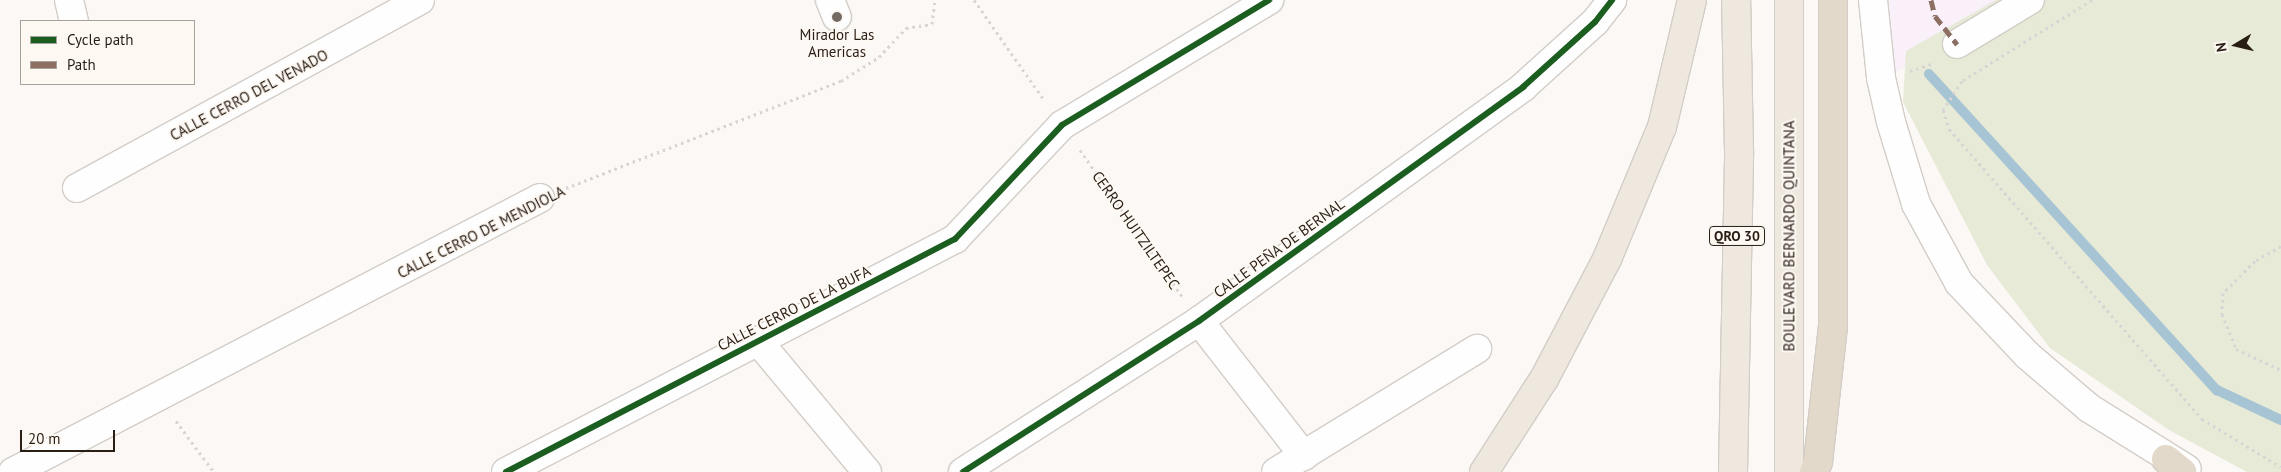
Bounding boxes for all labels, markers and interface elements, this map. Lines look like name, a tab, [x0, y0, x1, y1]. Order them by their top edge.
marker: Mirador Las Americas	[831, 11, 843, 23]
legend	[20, 20, 195, 85]
north arrow	[2211, 20, 2261, 70]
place label: Mirador Las Americas	[800, 25, 874, 60]
text: Cycle path	[67, 30, 133, 49]
text: N	[2212, 41, 2231, 53]
street label: CALLE CERRO DEL VENADO	[166, 45, 332, 145]
text: Path	[67, 55, 96, 74]
street label: BOULEVARD BERNARDO QUINTANA	[1780, 120, 1798, 352]
street label: CERRO HUITZILTEPEC	[1088, 167, 1184, 293]
street label: CALLE CERRO DE MENDIOLA	[394, 182, 568, 282]
street label: CALLE PEÑA DE BERNAL	[1210, 194, 1348, 302]
road number: QRO 30	[1708, 225, 1766, 248]
street label: CALLE CERRO DE LA BUFA	[714, 261, 874, 355]
scale bar	[22, 420, 118, 452]
text: 20 m	[28, 429, 61, 448]

